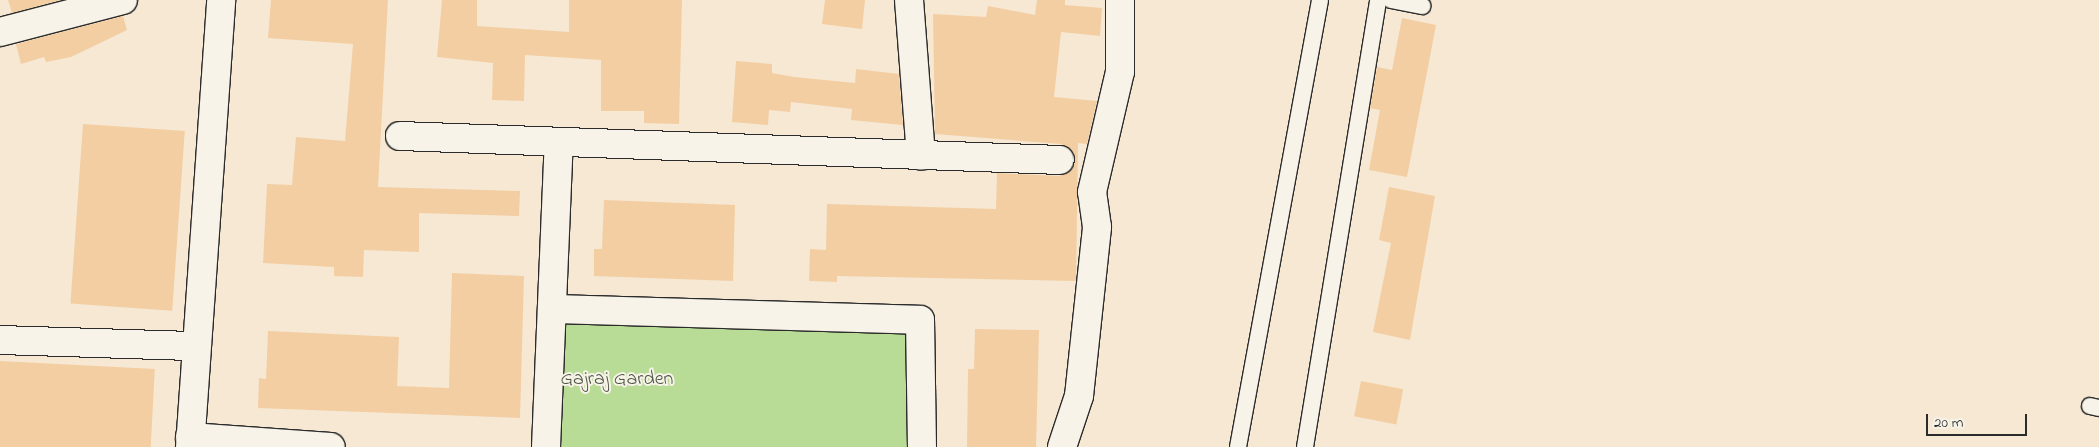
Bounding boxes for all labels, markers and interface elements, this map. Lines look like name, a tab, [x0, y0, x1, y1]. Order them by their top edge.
park label: Gajraj Garden	[561, 367, 673, 391]
scale bar	[1929, 404, 2030, 436]
text: 20 m	[1934, 412, 1963, 434]

